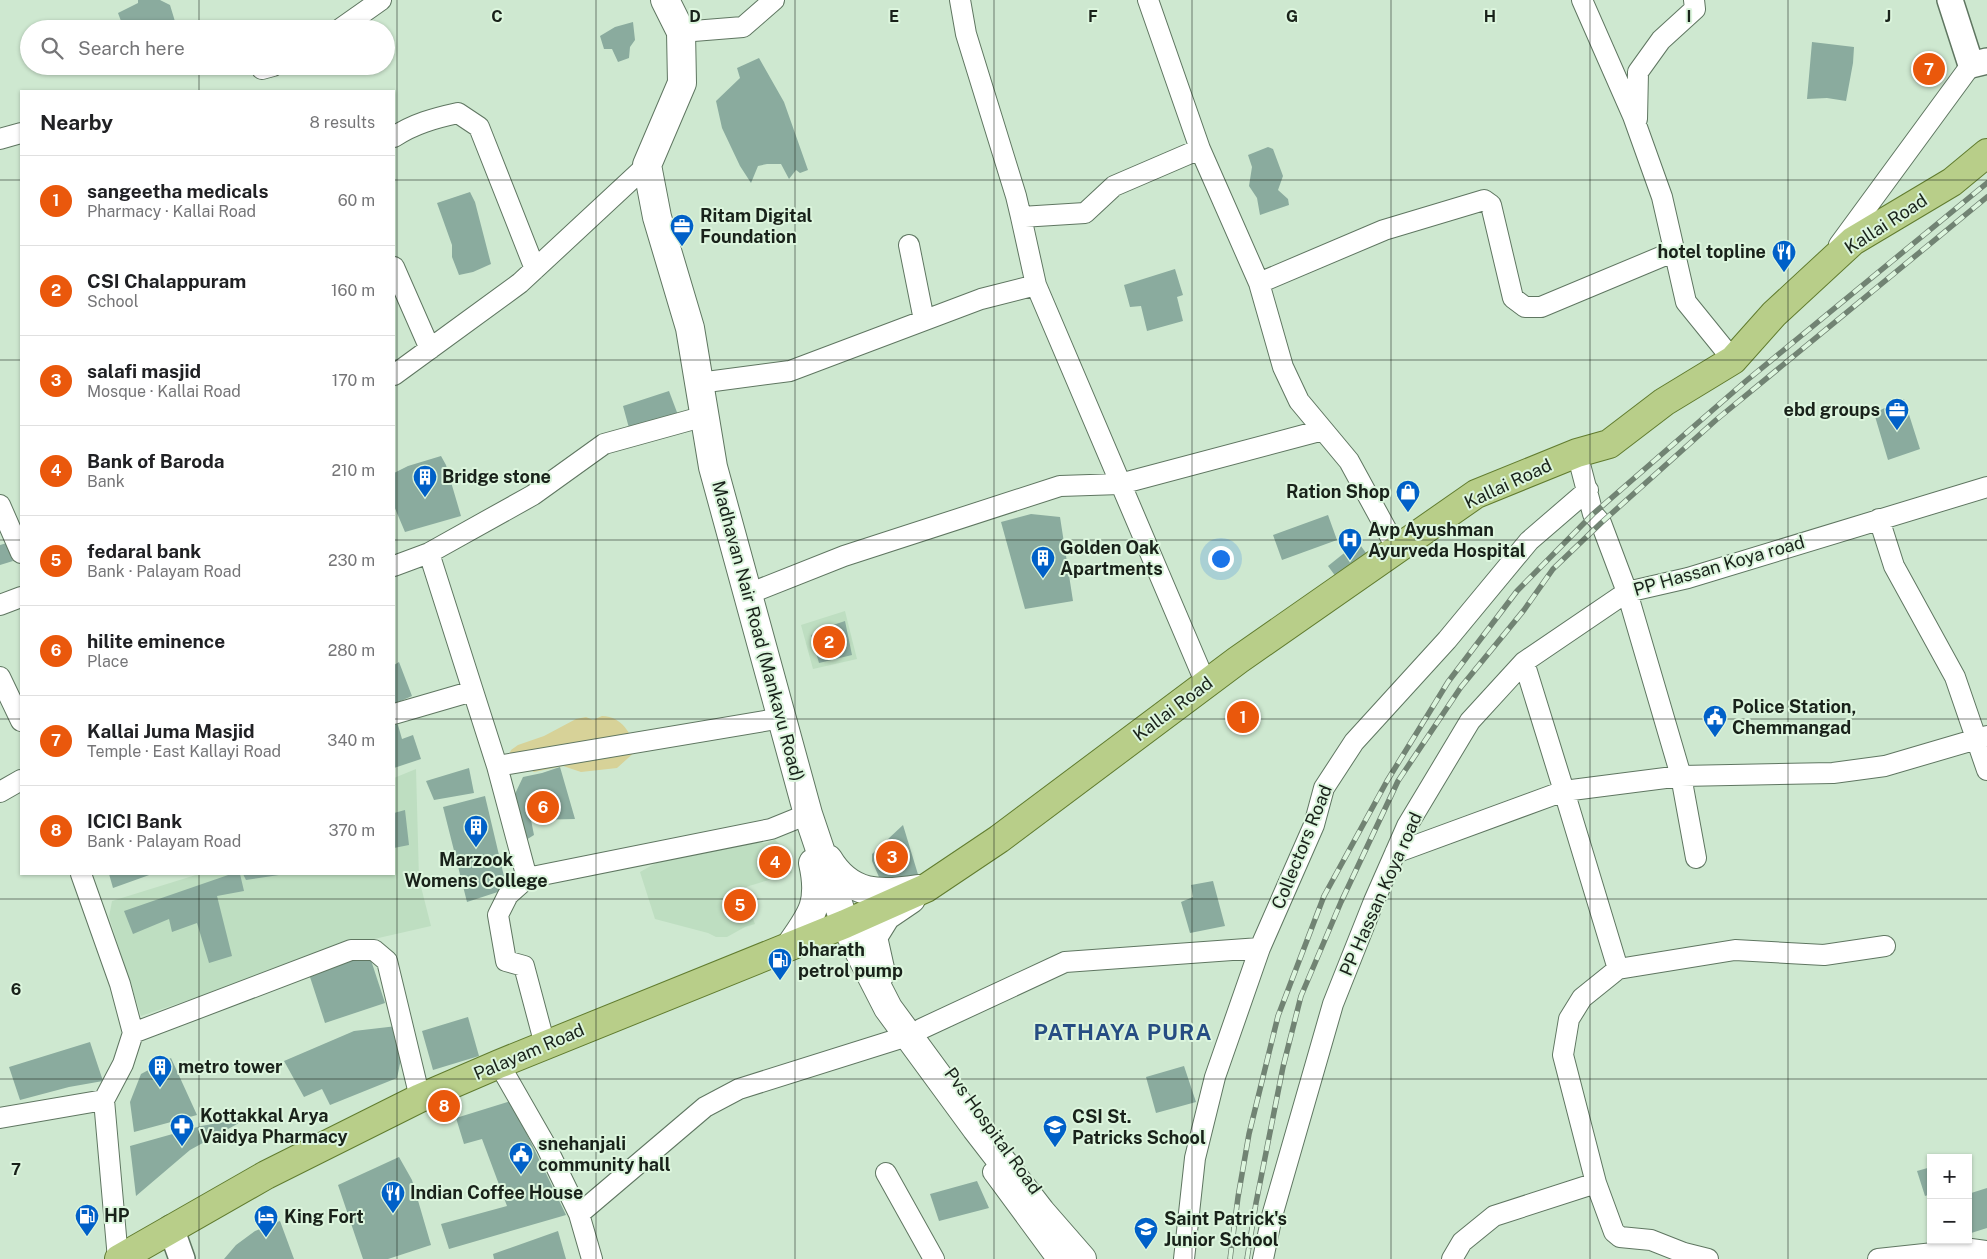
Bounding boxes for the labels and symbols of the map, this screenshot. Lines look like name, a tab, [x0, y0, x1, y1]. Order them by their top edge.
text: C	[491, 7, 503, 26]
text: D	[689, 7, 701, 26]
text: E	[889, 7, 899, 26]
text: F	[1088, 7, 1098, 26]
text: G	[1286, 7, 1298, 26]
text: H	[1484, 7, 1496, 26]
text: I	[1687, 7, 1691, 26]
text: J	[1885, 7, 1891, 26]
pin: 7	[1913, 50, 1945, 88]
street label: Kallai Road	[1841, 189, 1931, 258]
place label: Ritam Digital Foundation	[700, 205, 813, 247]
office icon: Ritam Digital Foundation	[669, 213, 695, 247]
restaurant icon: hotel topline	[1771, 239, 1797, 273]
place label: hotel topline	[1657, 241, 1766, 262]
office icon: ebd groups	[1884, 397, 1910, 431]
place label: ebd groups	[1784, 399, 1880, 420]
street label: Kallai Road	[1461, 454, 1555, 513]
building icon: Bridge stone	[412, 464, 438, 498]
place label: Bridge stone	[442, 466, 551, 487]
street label: Madhavan Nair Road (Mankavu Road)	[708, 478, 809, 783]
shop icon: Ration Shop	[1395, 479, 1421, 513]
place label: Ration Shop	[1286, 481, 1390, 502]
place label: Avp Ayushman Ayurveda Hospital	[1368, 519, 1526, 561]
hospital icon: Avp Ayushman Ayurveda Hospital	[1337, 527, 1363, 561]
street label: PP Hassan Koya road	[1631, 531, 1807, 600]
place label: Golden Oak Apartments	[1060, 537, 1163, 579]
building icon: Golden Oak Apartments	[1030, 545, 1056, 579]
your location	[1208, 546, 1234, 572]
pin: 2	[813, 623, 845, 661]
street label: Kallai Road	[1129, 672, 1217, 745]
place label: Police Station, Chemmangad	[1732, 696, 1857, 738]
pin: 1	[1227, 698, 1259, 736]
public building icon: Police Station, Chemmangad	[1702, 704, 1728, 738]
street label: Collectors Road	[1267, 782, 1336, 912]
pin: 6	[527, 788, 559, 826]
street label: PP Hassan Koya road	[1335, 809, 1426, 979]
building icon: Marzook Womens College	[463, 814, 489, 848]
pin: 3	[876, 838, 908, 876]
pin: 4	[759, 843, 791, 881]
place label: Marzook Womens College	[404, 849, 548, 891]
pin: 5	[724, 886, 756, 924]
place label: bharath petrol pump	[798, 939, 903, 981]
fuel station icon: bharath petrol pump	[767, 947, 793, 981]
text: 6	[11, 980, 21, 999]
street label: Palayam Road	[470, 1019, 587, 1084]
district label: PATHAYA PURA	[1034, 1019, 1212, 1045]
building icon: metro tower	[147, 1054, 173, 1088]
place label: metro tower	[178, 1056, 283, 1077]
street label: Pvs Hospital Road	[940, 1063, 1046, 1198]
pin: 8	[428, 1087, 460, 1125]
place label: Kottakkal Arya Vaidya Pharmacy	[200, 1105, 348, 1147]
place label: CSI St. Patricks School	[1072, 1106, 1206, 1148]
pharmacy icon: Kottakkal Arya Vaidya Pharmacy	[169, 1113, 195, 1147]
school or university icon: CSI St. Patricks School	[1042, 1114, 1068, 1148]
place label: snehanjali community hall	[538, 1133, 671, 1175]
public building icon: snehanjali community hall	[508, 1141, 534, 1175]
text: 7	[11, 1160, 21, 1179]
restaurant icon: Indian Coffee House	[380, 1180, 406, 1214]
place label: Indian Coffee House	[410, 1182, 583, 1203]
fuel station icon: HP	[74, 1203, 100, 1237]
hotel icon: King Fort	[253, 1204, 279, 1238]
place label: HP	[104, 1205, 130, 1226]
place label: King Fort	[284, 1206, 364, 1227]
place label: Saint Patrick's Junior School	[1164, 1208, 1287, 1250]
school or university icon: Saint Patrick's Junior School	[1133, 1216, 1159, 1250]

